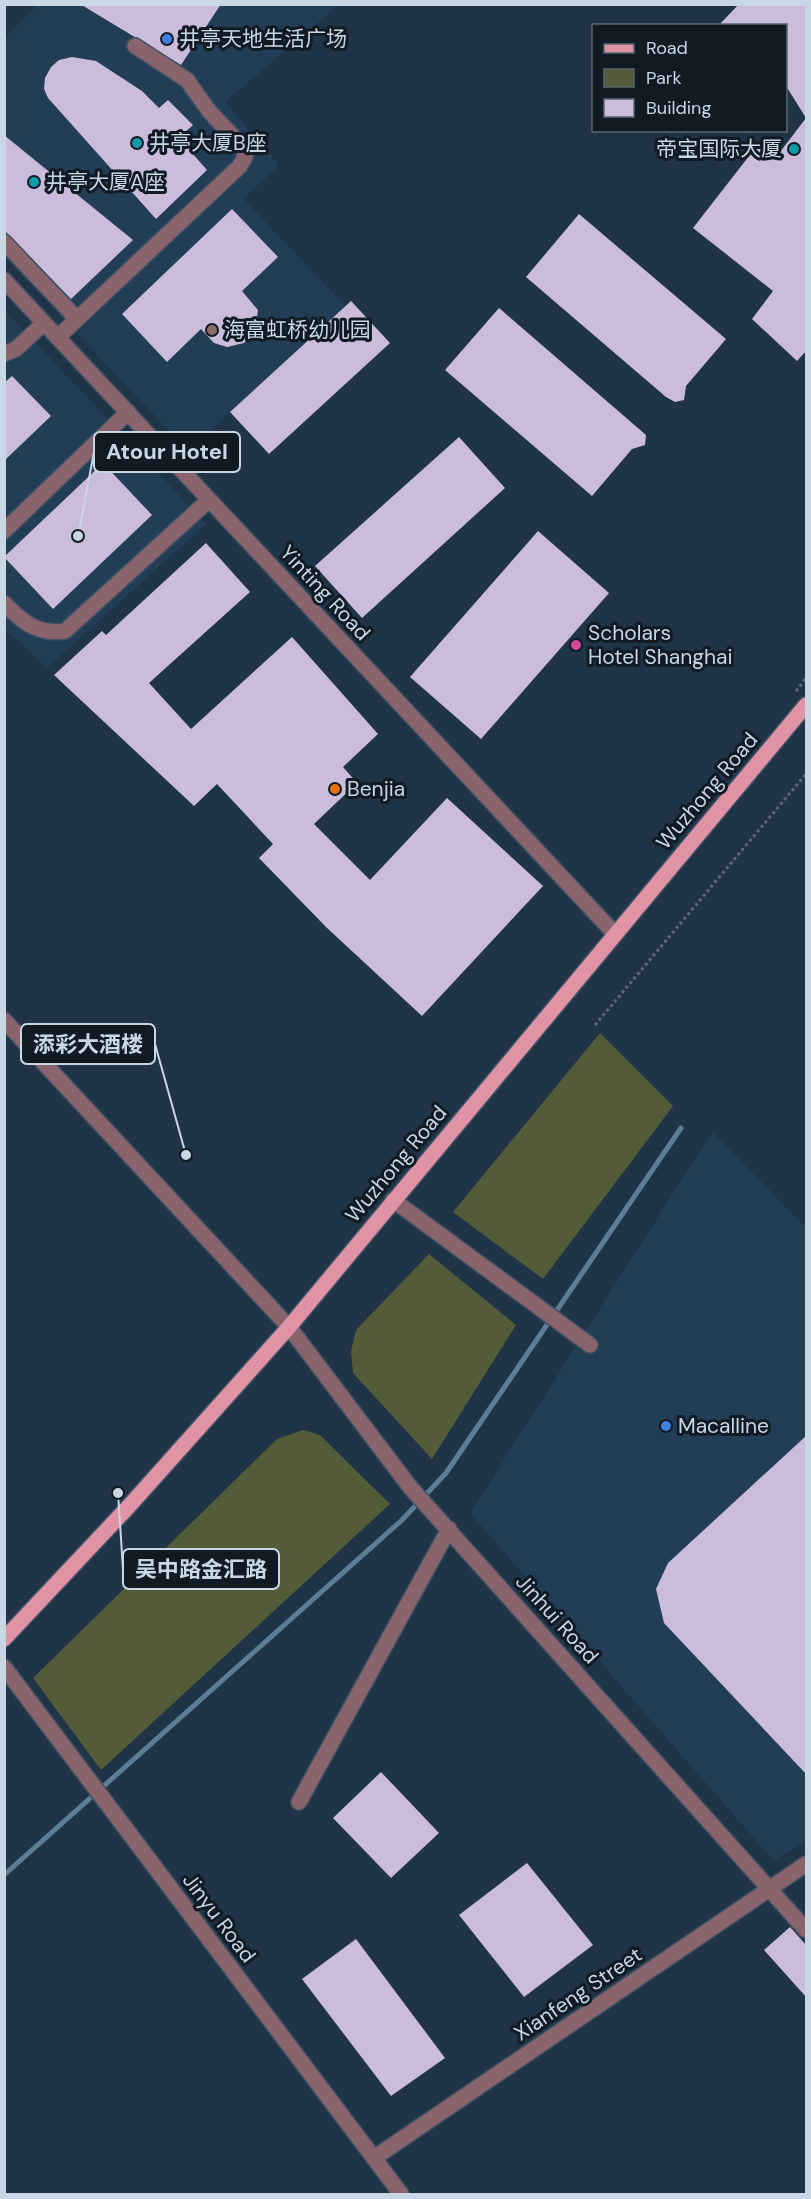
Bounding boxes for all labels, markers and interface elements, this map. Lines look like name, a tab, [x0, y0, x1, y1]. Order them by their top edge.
legend	[592, 24, 787, 132]
place label: 井亭天地生活广场	[179, 25, 347, 53]
marker: 井亭天地生活广场	[160, 32, 174, 46]
text: Road	[646, 36, 688, 60]
text: Park	[646, 66, 682, 90]
text: Building	[646, 96, 711, 120]
place label: 井亭大厦B座	[149, 129, 267, 157]
place label: 帝宝国际大厦	[656, 135, 782, 163]
marker: 井亭大厦B座	[130, 136, 144, 150]
marker: 帝宝国际大厦	[787, 142, 801, 156]
place label: 井亭大厦A座	[46, 168, 165, 196]
marker: 井亭大厦A座	[27, 175, 41, 189]
place label: 海富虹桥幼儿园	[224, 316, 371, 344]
marker: 海富虹桥幼儿园	[205, 323, 219, 337]
callout: Atour Hotel	[94, 432, 240, 472]
text: Atour Hotel	[106, 437, 228, 466]
street label: Yinting Road	[274, 539, 376, 647]
place label: Scholars Hotel Shanghai	[588, 619, 732, 671]
marker: Scholars Hotel Shanghai	[569, 638, 583, 652]
street label: Wuzhong Road	[650, 727, 764, 855]
place label: Benjia	[347, 775, 405, 803]
marker: Benjia	[328, 782, 342, 796]
callout: 添彩大酒楼	[21, 1024, 155, 1064]
text: 添彩大酒楼	[33, 1030, 143, 1059]
street label: Wuzhong Road	[339, 1100, 453, 1228]
place label: Macalline	[678, 1412, 769, 1440]
marker: Macalline	[659, 1419, 673, 1433]
callout: 吴中路金汇路	[123, 1549, 279, 1589]
text: 吴中路金汇路	[135, 1555, 267, 1584]
street label: Jinhui Road	[509, 1568, 605, 1670]
street label: Jinyu Road	[176, 1867, 262, 1969]
street label: Xianfeng Street	[509, 1941, 647, 2047]

